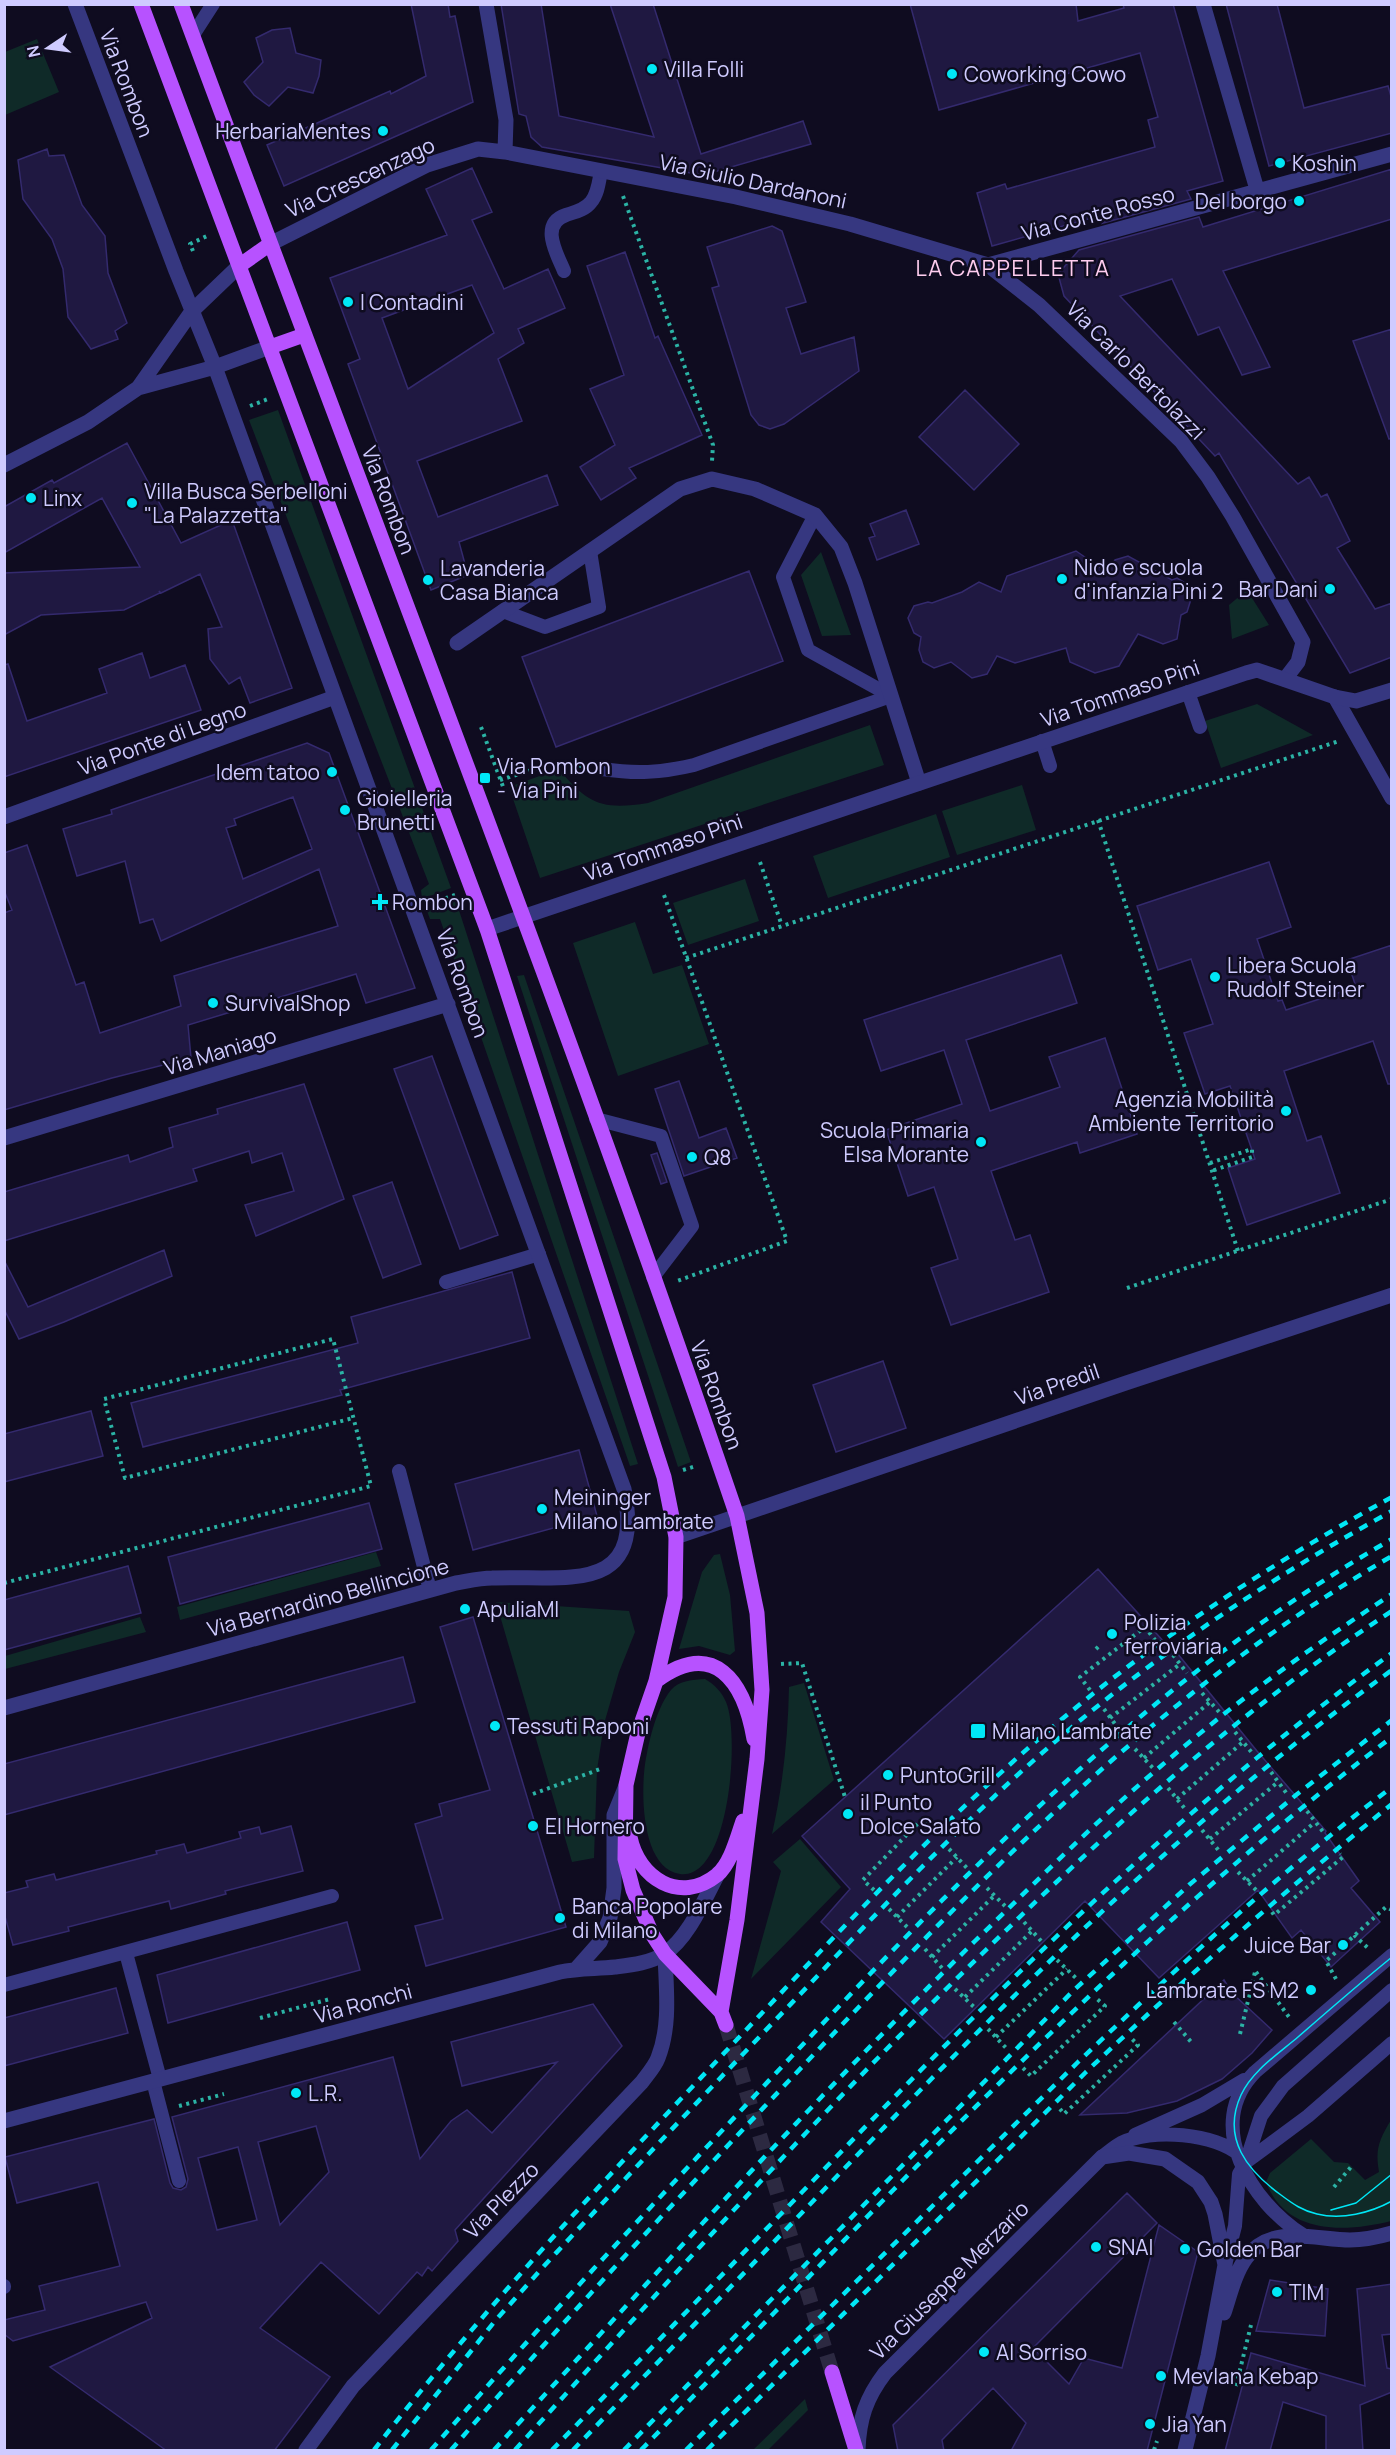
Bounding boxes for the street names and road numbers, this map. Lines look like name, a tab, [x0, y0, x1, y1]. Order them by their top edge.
street label: Via Rombon	[94, 25, 160, 141]
street label: Via Crescenzago	[281, 130, 439, 224]
street label: Via Giulio Dardanoni	[657, 147, 849, 215]
street label: Via Conte Rosso	[1018, 179, 1178, 247]
street label: Via Carlo Bertolazzi	[1060, 294, 1212, 446]
street label: Via Rombon	[356, 442, 422, 558]
street label: Via Tommaso Pini	[1037, 653, 1203, 733]
street label: Via Ponte di Legno	[74, 695, 250, 781]
street label: Via Tommaso Pini	[580, 807, 746, 887]
street label: Via Rombon	[430, 925, 496, 1041]
street label: Via Maniago	[160, 1021, 280, 1081]
street label: Via Rombon	[684, 1337, 750, 1453]
street label: Via Predil	[1011, 1357, 1103, 1411]
street label: Via Bernardino Bellincione	[204, 1551, 452, 1643]
street label: Via Ronchi	[311, 1977, 415, 2029]
street label: Via Plezzo	[457, 2155, 545, 2245]
street label: Via Giuseppe Merzario	[863, 2194, 1035, 2366]

